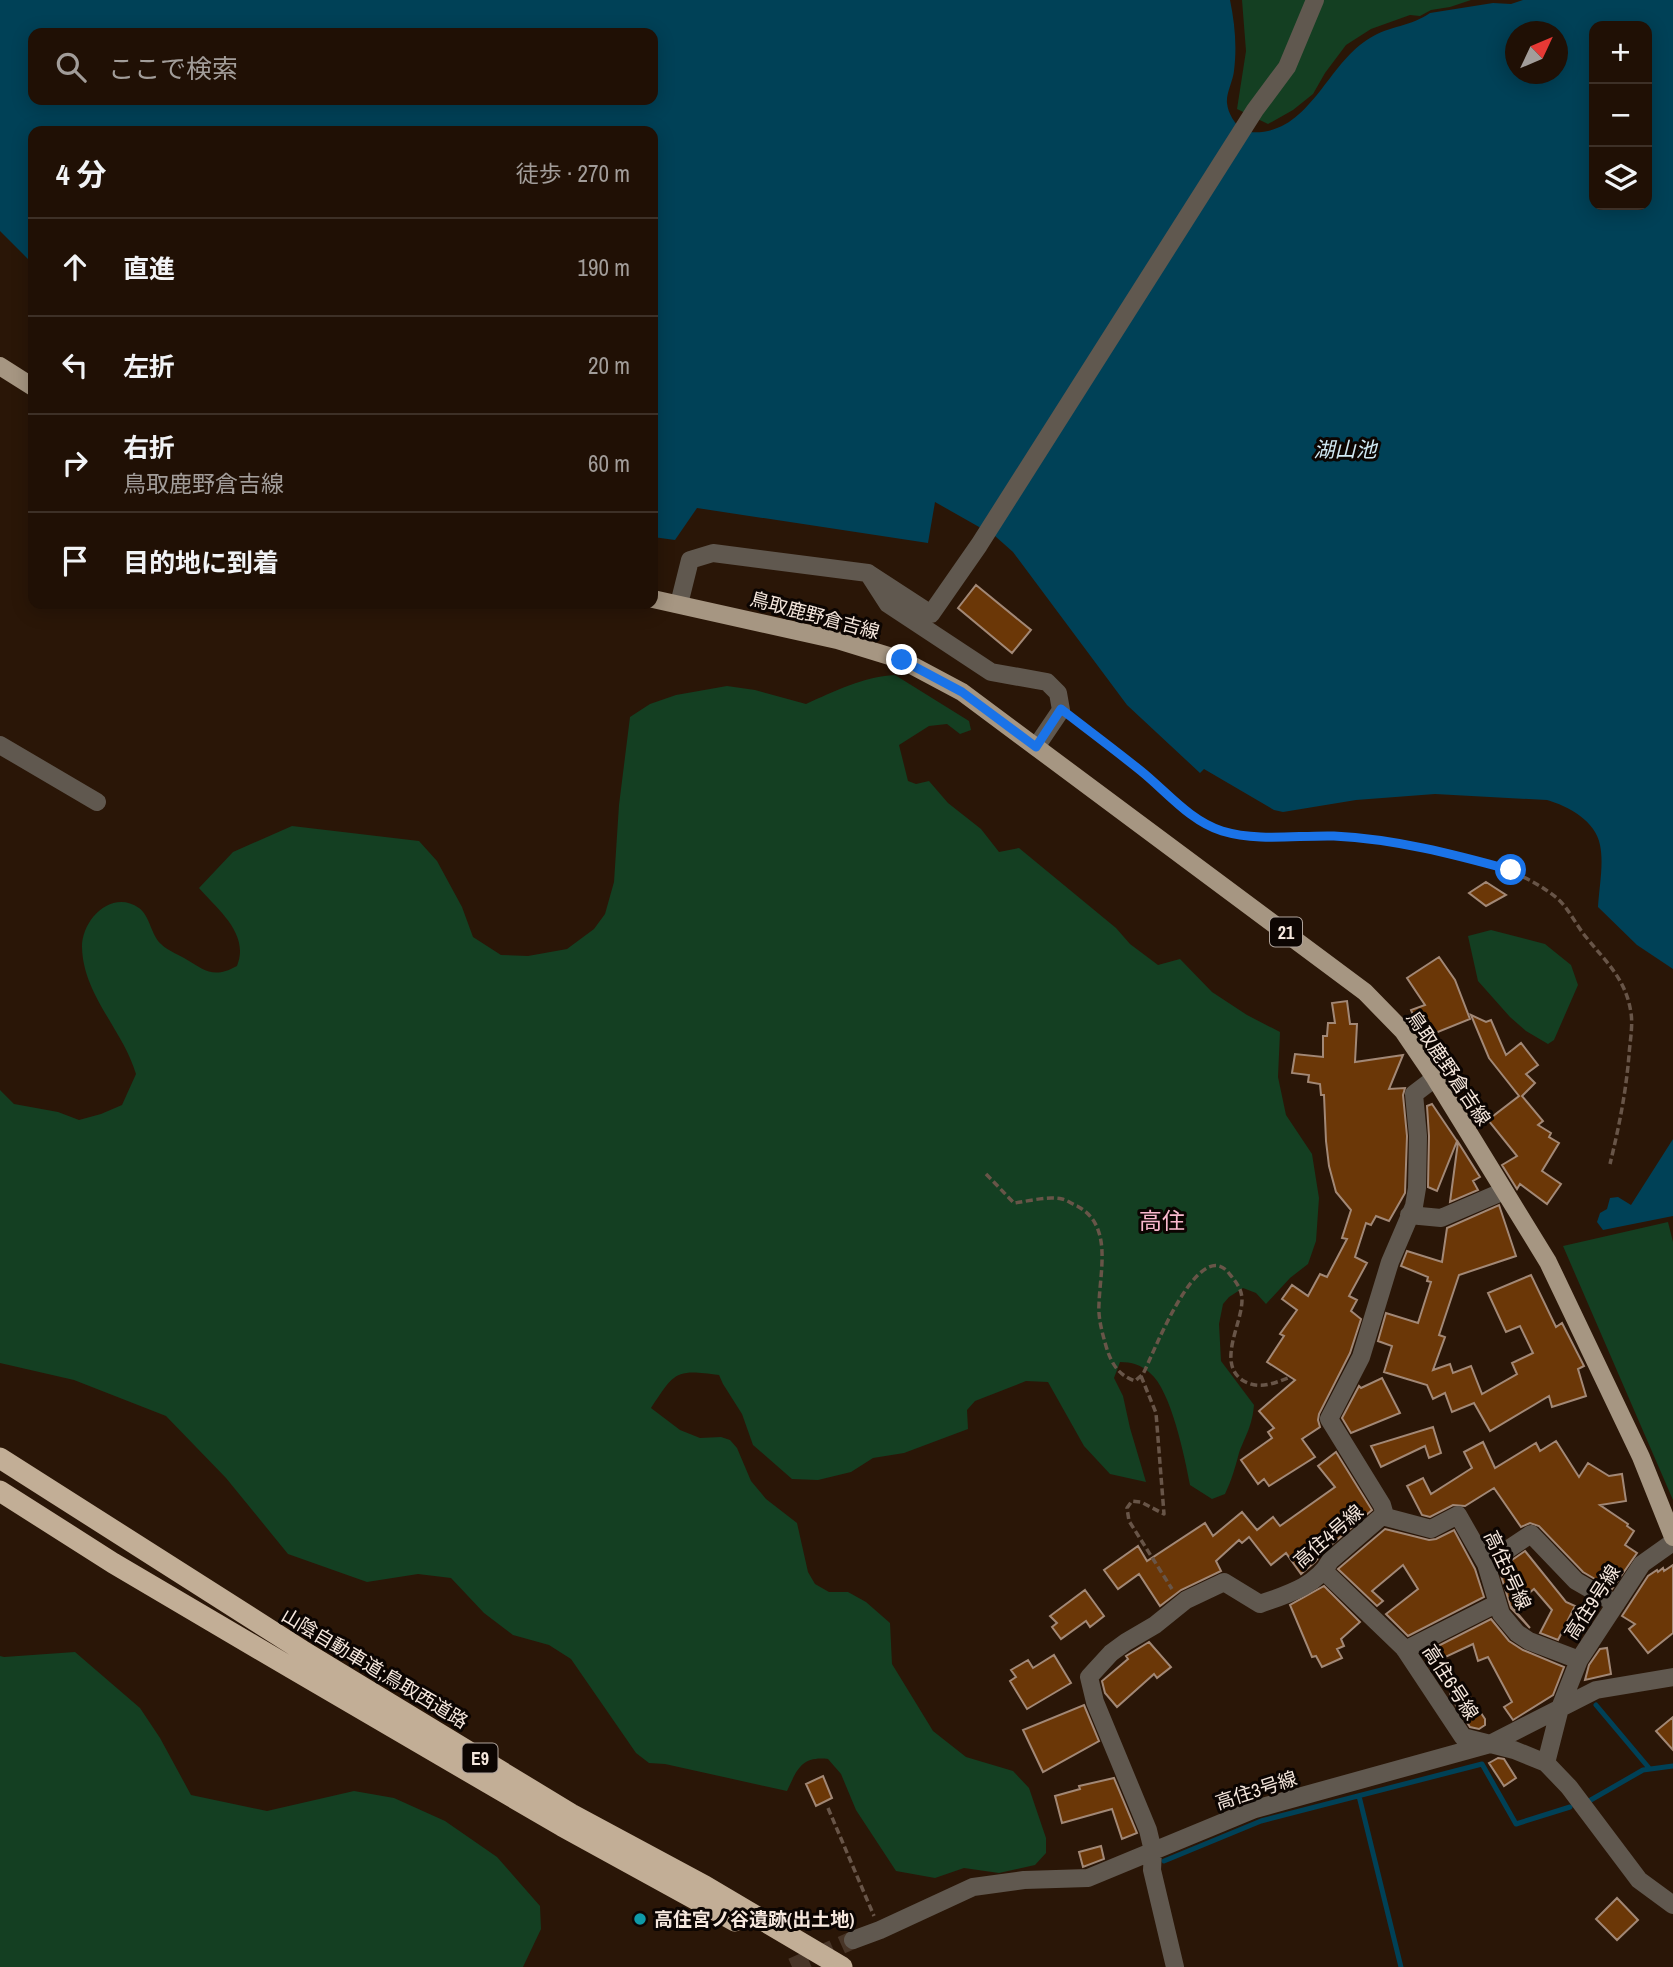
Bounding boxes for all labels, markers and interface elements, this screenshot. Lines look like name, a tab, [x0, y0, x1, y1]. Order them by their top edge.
north arrow	[1505, 21, 1568, 84]
map controls	[1589, 21, 1652, 210]
button: +	[1589, 21, 1652, 84]
search box	[28, 28, 658, 105]
icon: search	[52, 48, 90, 86]
text: ここで検索	[108, 51, 238, 86]
button: −	[1589, 84, 1652, 147]
button: layers	[1589, 147, 1652, 210]
text: 4 分	[56, 154, 107, 194]
text: 徒歩 · 270 m	[516, 158, 630, 189]
icon: ahead	[56, 248, 94, 286]
text: 直進	[123, 251, 175, 286]
text: 190 m	[578, 252, 630, 283]
icon: left	[56, 346, 94, 384]
text: 左折	[123, 349, 175, 384]
text: 20 m	[588, 350, 630, 381]
text: 右折	[123, 430, 175, 465]
water label: 湖山池	[1314, 435, 1378, 464]
icon: right	[56, 444, 94, 482]
text: 60 m	[588, 448, 630, 479]
text: 鳥取鹿野倉吉線	[123, 468, 284, 499]
icon: arrive	[56, 542, 94, 580]
text: 目的地に到着	[123, 545, 279, 580]
street label: 鳥取鹿野倉吉線	[747, 585, 883, 645]
route end	[886, 644, 917, 675]
route start	[1495, 854, 1526, 885]
road number: 21	[1270, 917, 1302, 946]
street label: 鳥取鹿野倉吉線	[1401, 1006, 1497, 1130]
district label: 高住	[1139, 1205, 1185, 1236]
street label: 高住4号線	[1288, 1498, 1368, 1574]
street label: 高住5号線	[1478, 1526, 1538, 1614]
street label: 高住9号線	[1558, 1559, 1626, 1645]
street label: 山陰自動車道;鳥取西道路	[277, 1602, 473, 1734]
street label: 高住6号線	[1417, 1639, 1485, 1725]
road number: E9	[462, 1744, 498, 1772]
street label: 高住3号線	[1212, 1765, 1300, 1815]
place label: 高住宮ノ谷遺跡(出土地)	[654, 1906, 854, 1932]
marker: 高住宮ノ谷遺跡(出土地)	[632, 1911, 648, 1927]

